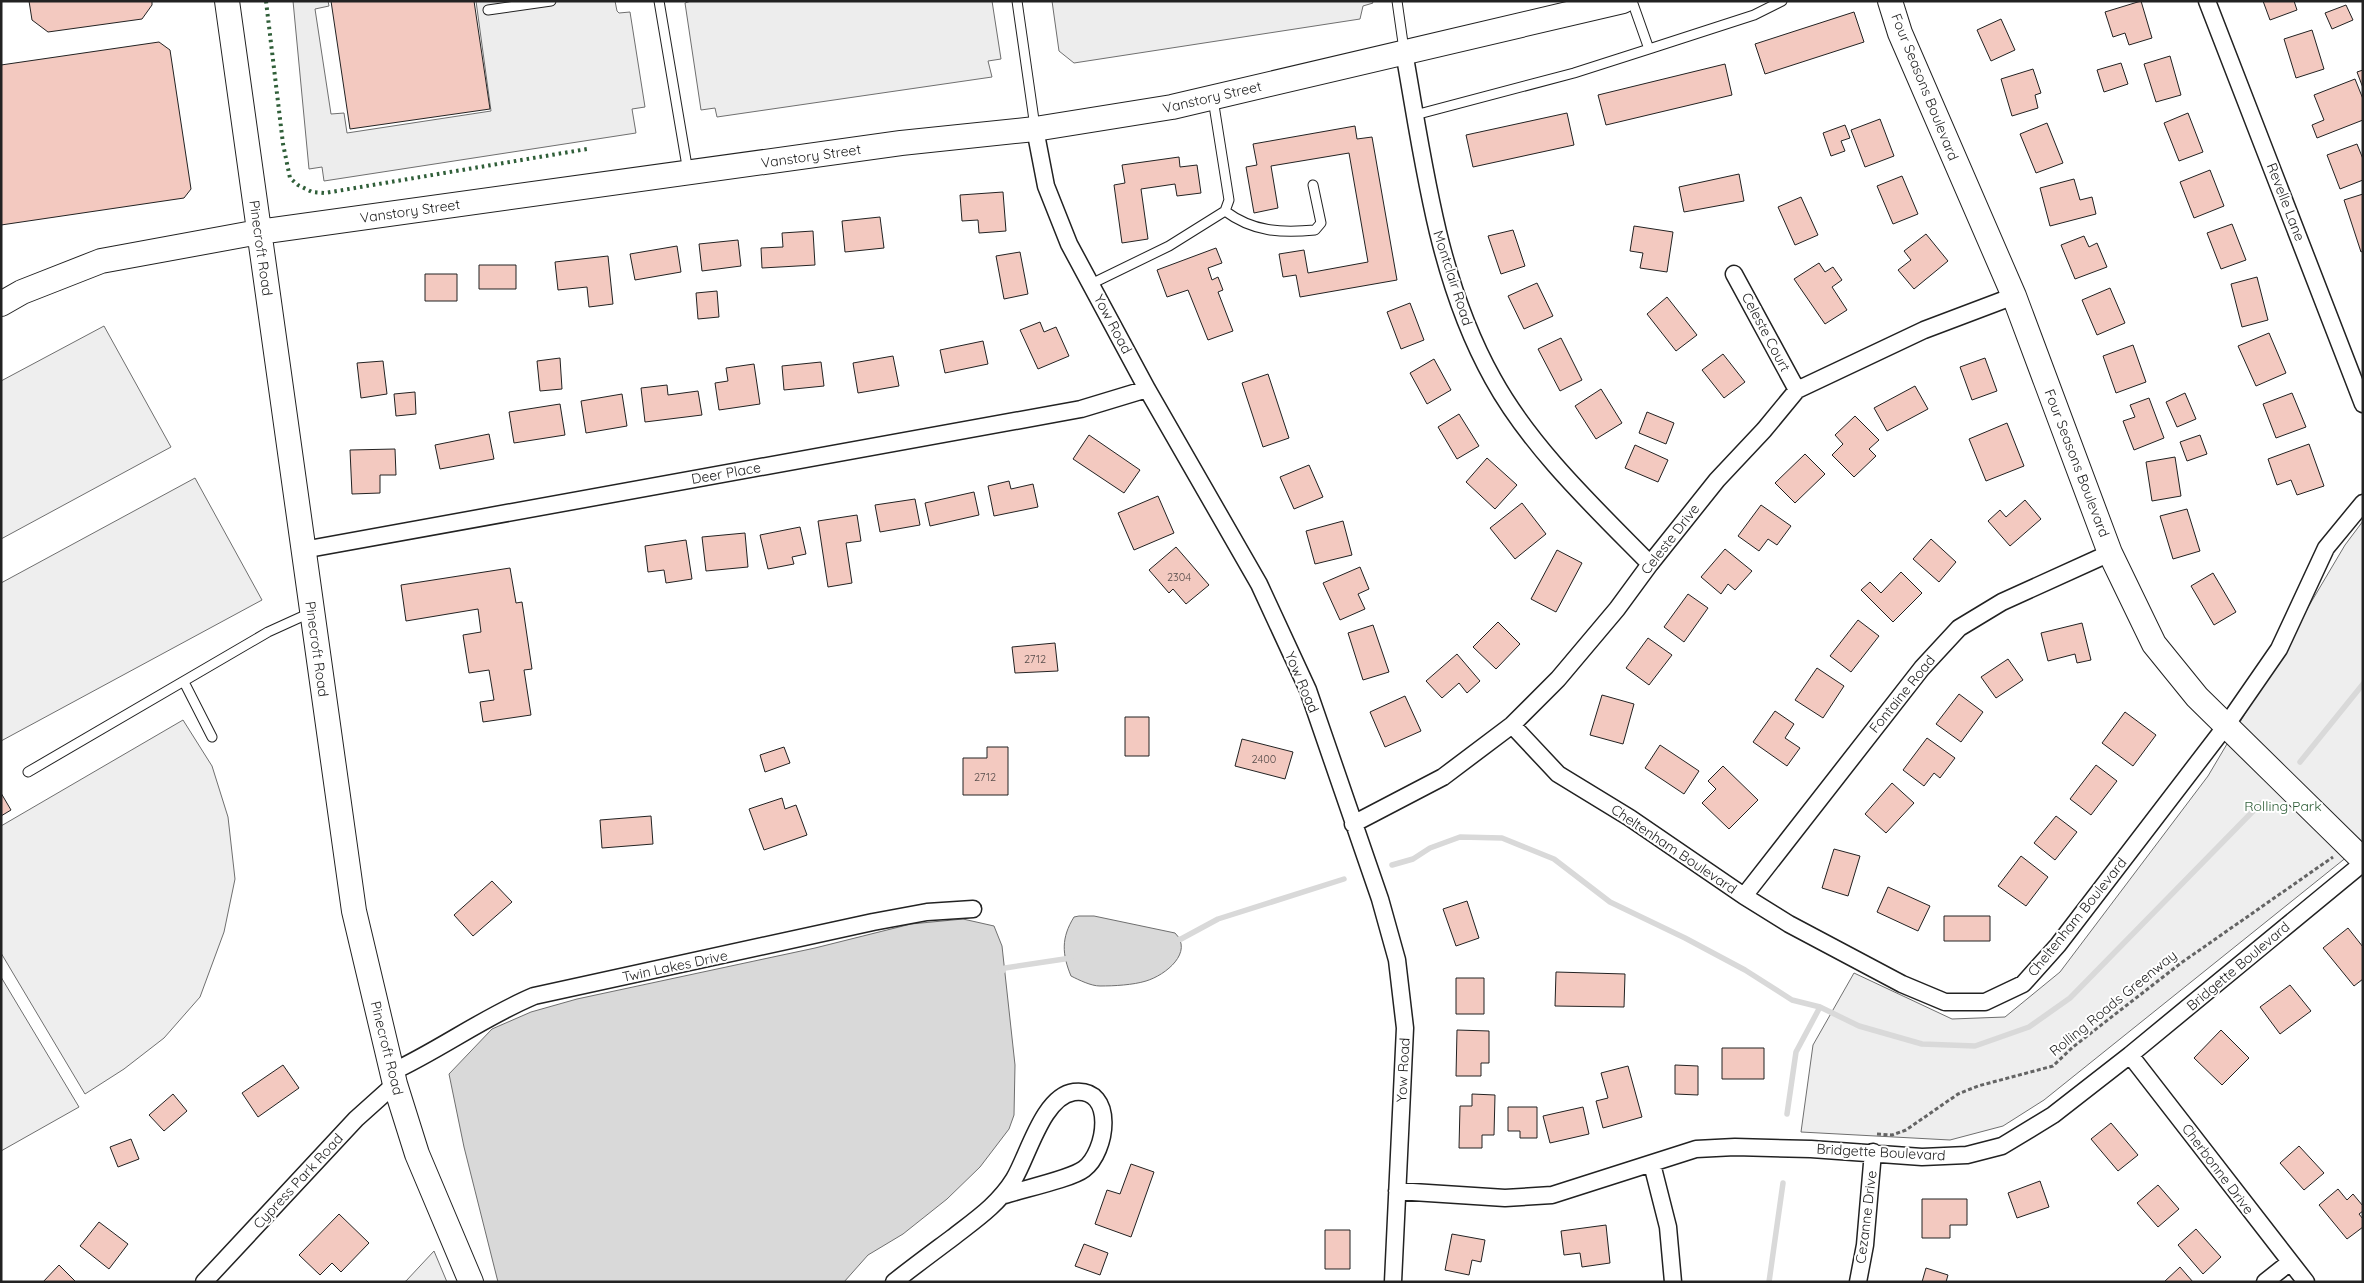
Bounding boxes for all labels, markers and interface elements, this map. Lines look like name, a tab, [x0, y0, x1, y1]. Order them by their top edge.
street label: Four Seasons Boulevard	[1887, 11, 1963, 163]
street label: Vanstory Street	[1161, 77, 1263, 117]
street label: Vanstory Street	[760, 140, 862, 172]
street label: Revelle Lane	[2263, 160, 2309, 244]
street label: Vanstory Street	[359, 195, 461, 227]
street label: Pinecroft Road	[245, 199, 277, 297]
street label: Montclair Road	[1429, 228, 1477, 328]
street label: Celeste Court	[1738, 289, 1794, 375]
street label: Yow Road	[1090, 291, 1136, 357]
street label: Four Seasons Boulevard	[2040, 386, 2114, 540]
street label: Deer Place	[690, 458, 762, 488]
street label: Celeste Drive	[1637, 500, 1703, 578]
house number: 2304	[1167, 570, 1191, 584]
street label: Pinecroft Road	[301, 600, 333, 698]
street label: Yow Road	[1281, 649, 1323, 715]
street label: Fontaine Road	[1865, 651, 1939, 737]
house number: 2712	[1024, 652, 1046, 666]
house number: 2400	[1252, 752, 1276, 766]
house number: 2712	[974, 770, 996, 784]
park label: Rolling Park	[2244, 797, 2322, 815]
street label: Cheltenham Boulevard	[1608, 800, 1740, 898]
street label: Cheltenham Boulevard	[2024, 854, 2130, 980]
street label: Bridgette Boulevard	[2183, 918, 2293, 1014]
street label: Twin Lakes Drive	[621, 946, 729, 986]
street label: Rolling Roads Greenway	[2046, 946, 2180, 1060]
street label: Pinecroft Road	[367, 999, 407, 1097]
street label: Yow Road	[1392, 1037, 1414, 1103]
street label: Cherbonne Drive	[2178, 1120, 2258, 1218]
street label: Cypress Park Road	[249, 1130, 347, 1232]
street label: Bridgette Boulevard	[1816, 1140, 1946, 1164]
street label: Cezanne Drive	[1851, 1169, 1881, 1265]

